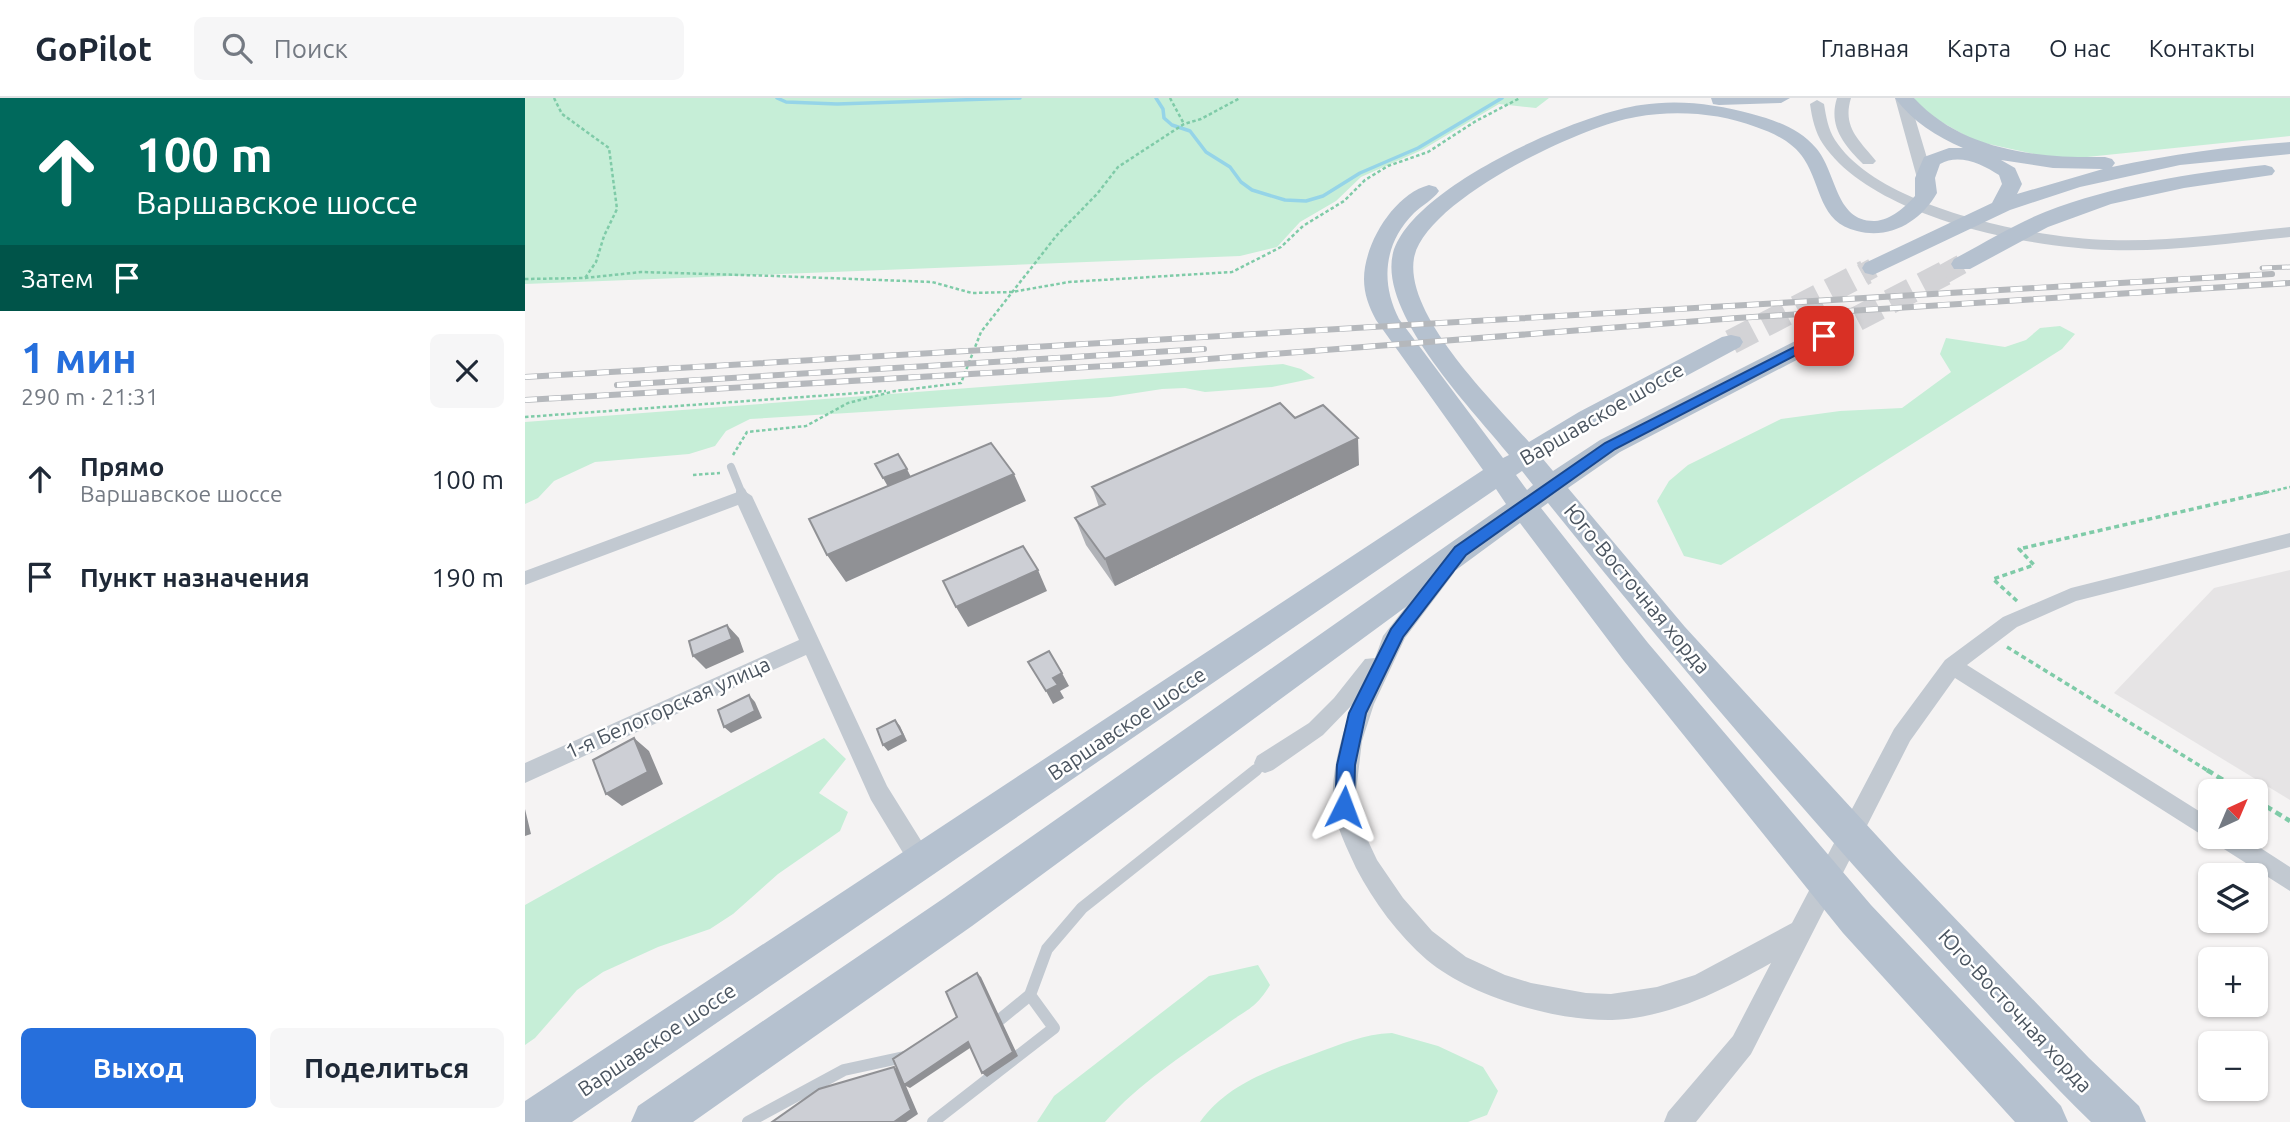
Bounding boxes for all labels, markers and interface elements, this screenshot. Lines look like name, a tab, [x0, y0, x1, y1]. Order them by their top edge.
search box	[194, 17, 684, 80]
icon: search	[218, 29, 256, 67]
text: GoPilot	[35, 30, 152, 67]
text: Поиск	[274, 34, 348, 63]
text: Главная	[1821, 35, 1909, 62]
text: Карта	[1947, 35, 2011, 62]
text: О нас	[2049, 35, 2111, 62]
text: Контакты	[2149, 35, 2255, 62]
icon: ahead	[21, 126, 112, 217]
text: 100 m	[136, 126, 273, 181]
text: Варшавское шоссе	[136, 184, 418, 220]
icon: arrive	[108, 259, 146, 297]
text: Затем	[21, 264, 94, 293]
pin	[1794, 306, 1854, 366]
icon: arrive	[1805, 317, 1843, 355]
text: 1 мин	[21, 334, 137, 381]
button: close	[430, 334, 504, 408]
street label: Варшавское шоссе	[1515, 356, 1688, 470]
text: 290 m · 21:31	[21, 384, 159, 409]
text: Прямо	[80, 452, 164, 481]
icon: ahead	[21, 460, 59, 498]
text: 100 m	[432, 465, 504, 494]
text: Варшавское шоссе	[80, 481, 283, 506]
street label: Юго-Восточная хорда	[1560, 499, 1716, 678]
icon: arrive	[21, 558, 59, 596]
text: Пункт назначения	[80, 563, 310, 592]
text: 190 m	[432, 563, 504, 592]
street label: 1-я Белогорская улица	[562, 651, 773, 763]
street label: Варшавское шоссе	[1043, 661, 1210, 785]
position arrow	[1307, 770, 1381, 844]
north arrow	[2198, 779, 2268, 849]
map controls	[2198, 779, 2268, 1101]
button: layers	[2198, 863, 2268, 933]
street label: Юго-Восточная хорда	[1934, 924, 2098, 1097]
button: +	[2198, 947, 2268, 1017]
street label: Варшавское шоссе	[573, 977, 740, 1101]
button: Выход	[21, 1028, 256, 1108]
button: Поделиться	[270, 1028, 504, 1108]
button: −	[2198, 1031, 2268, 1101]

